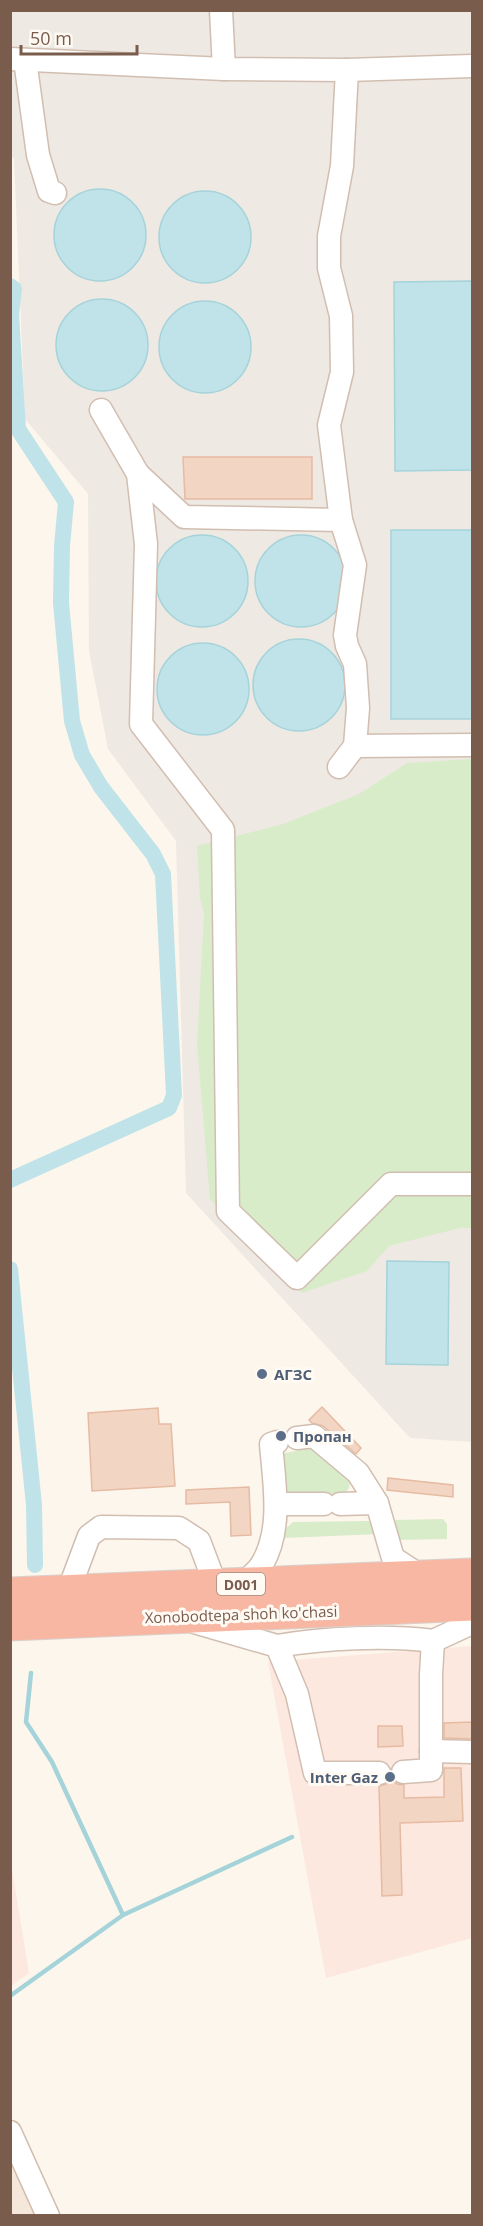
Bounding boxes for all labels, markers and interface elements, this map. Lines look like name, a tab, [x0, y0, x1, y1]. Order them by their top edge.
scale bar	[21, 18, 136, 56]
text: 50 m	[30, 26, 72, 50]
place label: АГЗС	[274, 1364, 312, 1384]
marker: АГЗС	[255, 1367, 269, 1381]
place label: Пропан	[293, 1426, 352, 1446]
marker: Пропан	[274, 1429, 288, 1443]
road number: D001	[217, 1573, 265, 1595]
street label: Xonobodtepa shoh ko'chasi	[144, 1601, 338, 1627]
place label: Inter Gaz	[310, 1767, 378, 1787]
marker: Inter Gaz	[383, 1770, 397, 1784]

